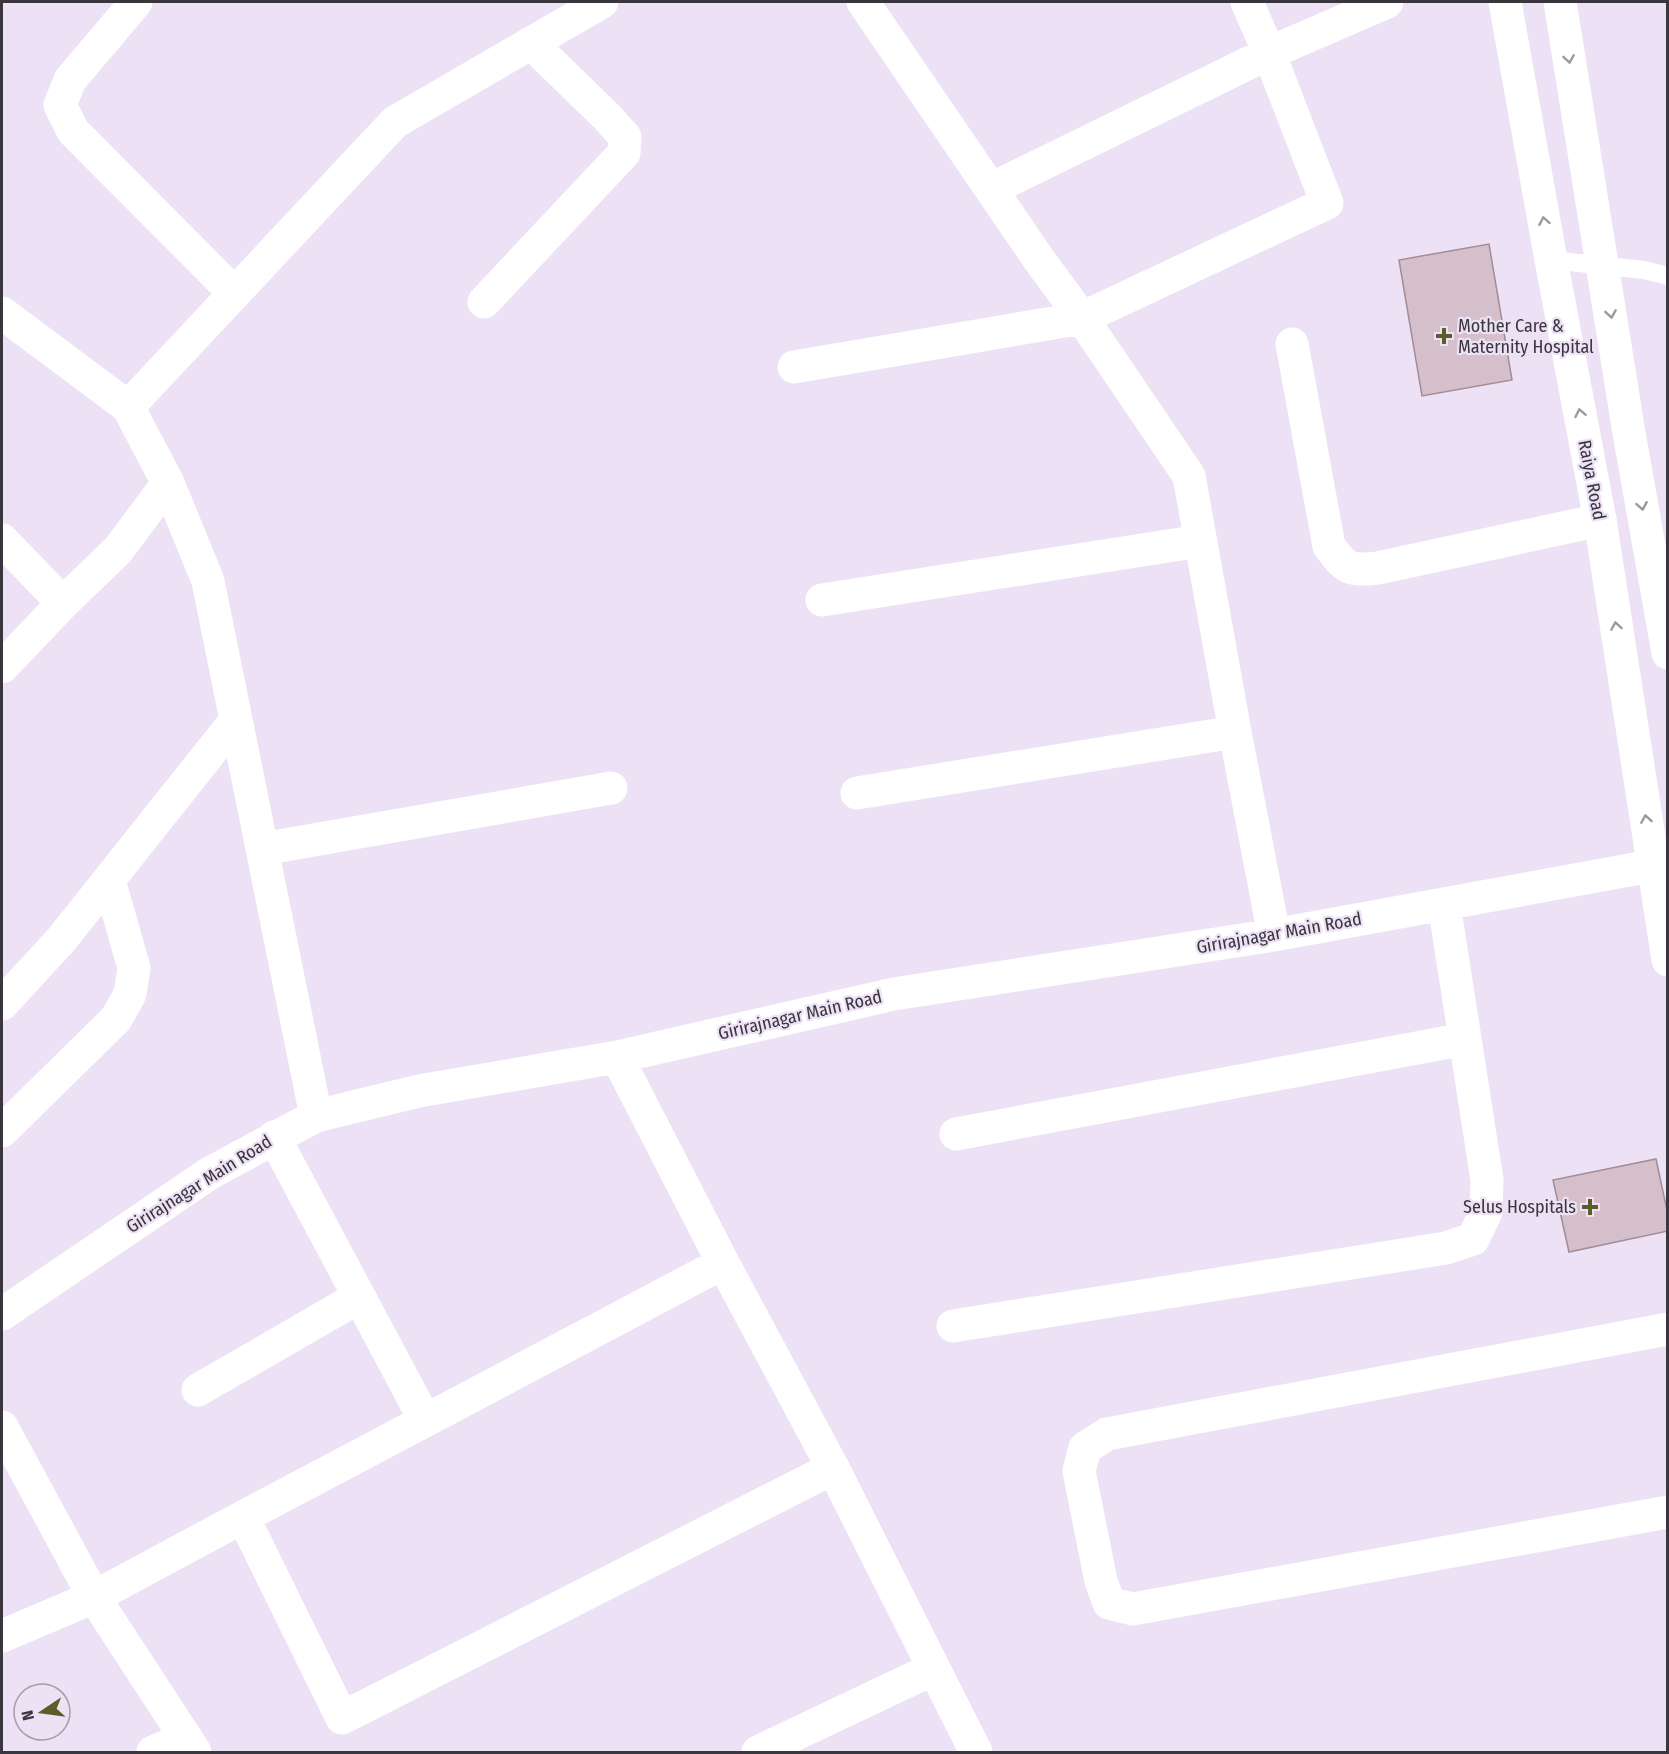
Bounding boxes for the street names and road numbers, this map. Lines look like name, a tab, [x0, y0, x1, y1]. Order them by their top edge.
street label: Raiya Road	[1573, 438, 1611, 522]
street label: Girirajnagar Main Road	[1195, 908, 1363, 958]
street label: Girirajnagar Main Road	[716, 985, 884, 1045]
street label: Girirajnagar Main Road	[122, 1130, 276, 1238]

